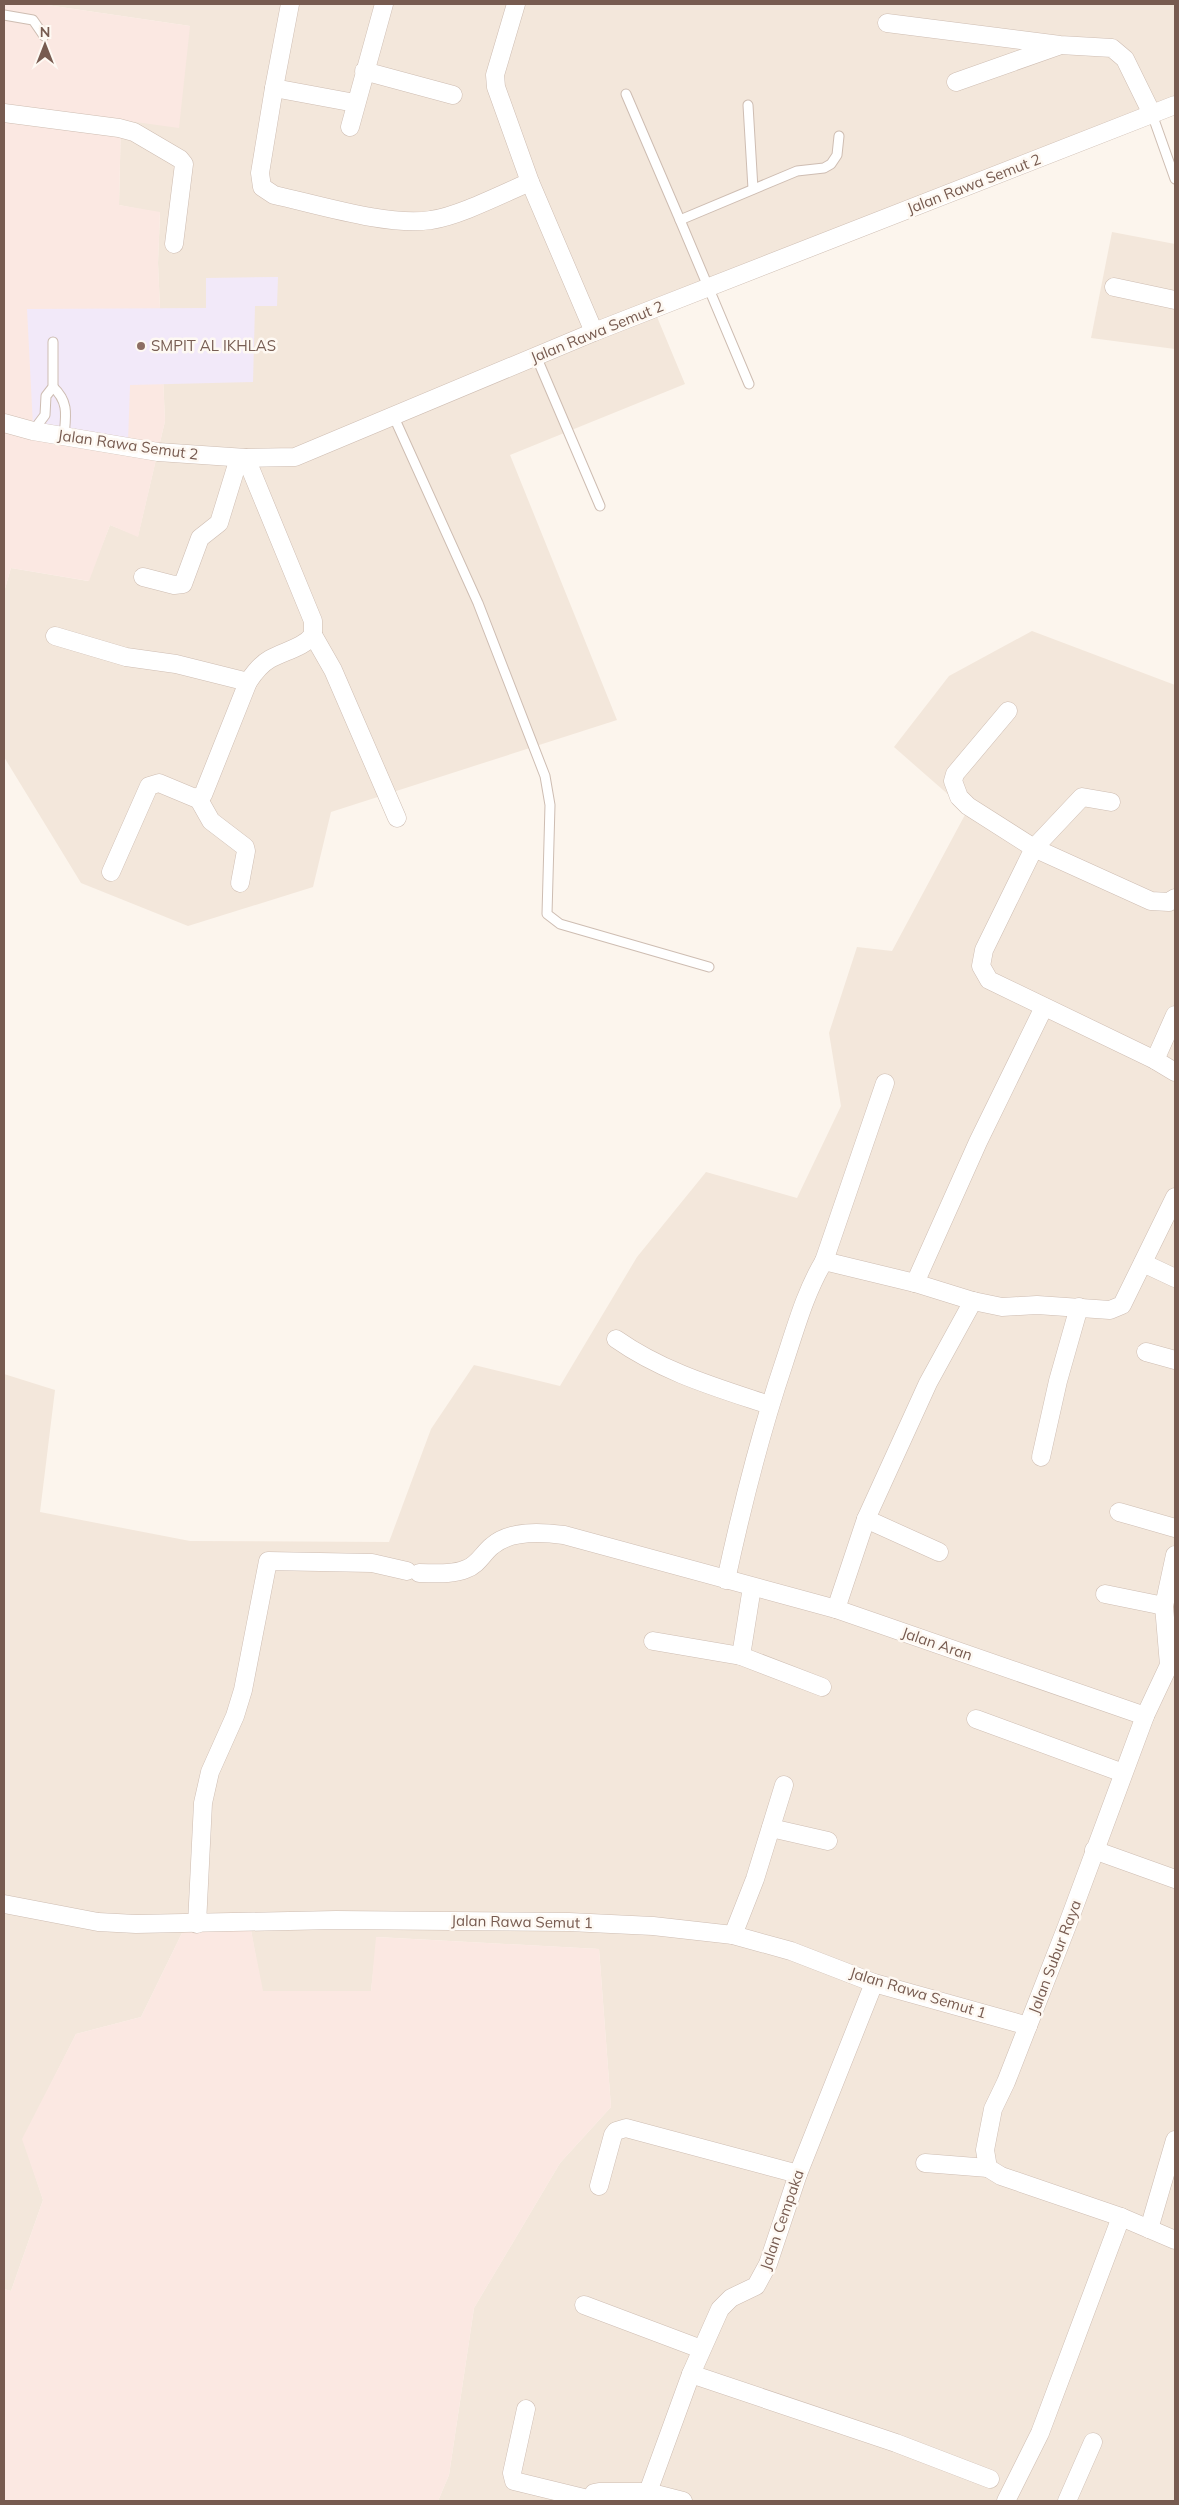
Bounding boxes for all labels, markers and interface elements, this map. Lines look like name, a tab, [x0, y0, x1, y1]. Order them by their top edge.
north arrow	[20, 20, 70, 70]
text: N	[40, 23, 50, 41]
street label: Jalan Rawa Semut 2	[904, 149, 1043, 218]
street label: Jalan Rawa Semut 2	[528, 296, 666, 367]
place label: SMPIT AL IKHLAS	[151, 336, 276, 355]
marker: SMPIT AL IKHLAS	[135, 340, 147, 352]
street label: Jalan Rawa Semut 2	[57, 425, 200, 464]
street label: Jalan Aran	[899, 1623, 975, 1664]
street label: Jalan Subur Raya	[1024, 1897, 1085, 2016]
street label: Jalan Rawa Semut 1	[451, 1911, 593, 1932]
street label: Jalan Rawa Semut 1	[848, 1963, 989, 2022]
street label: Jalan Cempaka	[755, 2167, 808, 2273]

